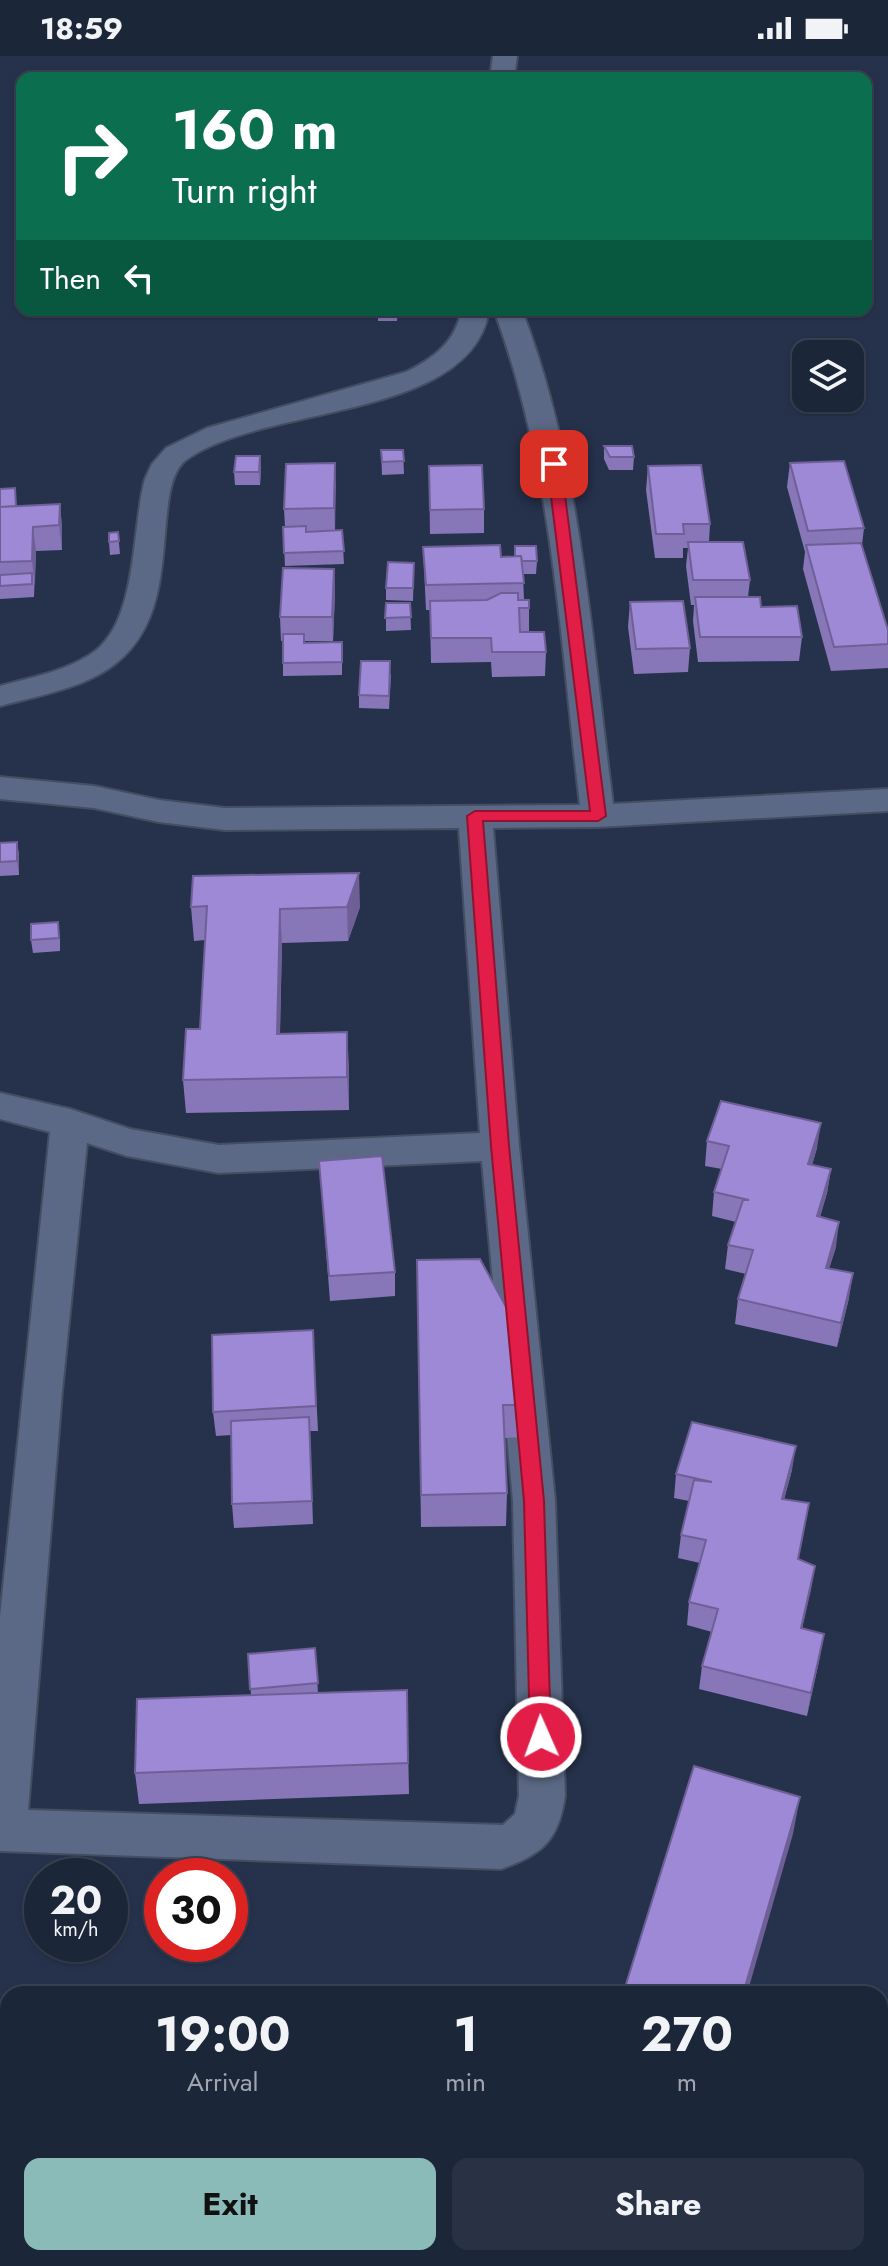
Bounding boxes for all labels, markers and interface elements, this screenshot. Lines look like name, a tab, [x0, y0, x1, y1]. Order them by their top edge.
text: 18:59	[40, 7, 123, 50]
text: 160 m	[172, 89, 338, 170]
icon: right	[40, 104, 144, 208]
text: Turn right	[172, 164, 317, 216]
icon: left	[117, 256, 161, 300]
text: Then	[40, 257, 101, 300]
map controls	[792, 340, 864, 412]
button: layers	[792, 340, 864, 412]
pin	[520, 430, 588, 498]
icon: arrive	[532, 442, 576, 486]
position arrow	[499, 1695, 583, 1779]
speed limit sign: 30	[144, 1858, 248, 1962]
text: 20	[50, 1871, 102, 1929]
text: km/h	[53, 1915, 99, 1944]
text: 19:00	[155, 2000, 290, 2069]
text: 1	[453, 2000, 478, 2069]
text: 270	[641, 2000, 733, 2069]
text: Arrival	[187, 2063, 259, 2101]
text: min	[445, 2063, 486, 2101]
text: m	[677, 2063, 697, 2101]
button: Exit	[24, 2158, 436, 2250]
button: Share	[452, 2158, 864, 2250]

